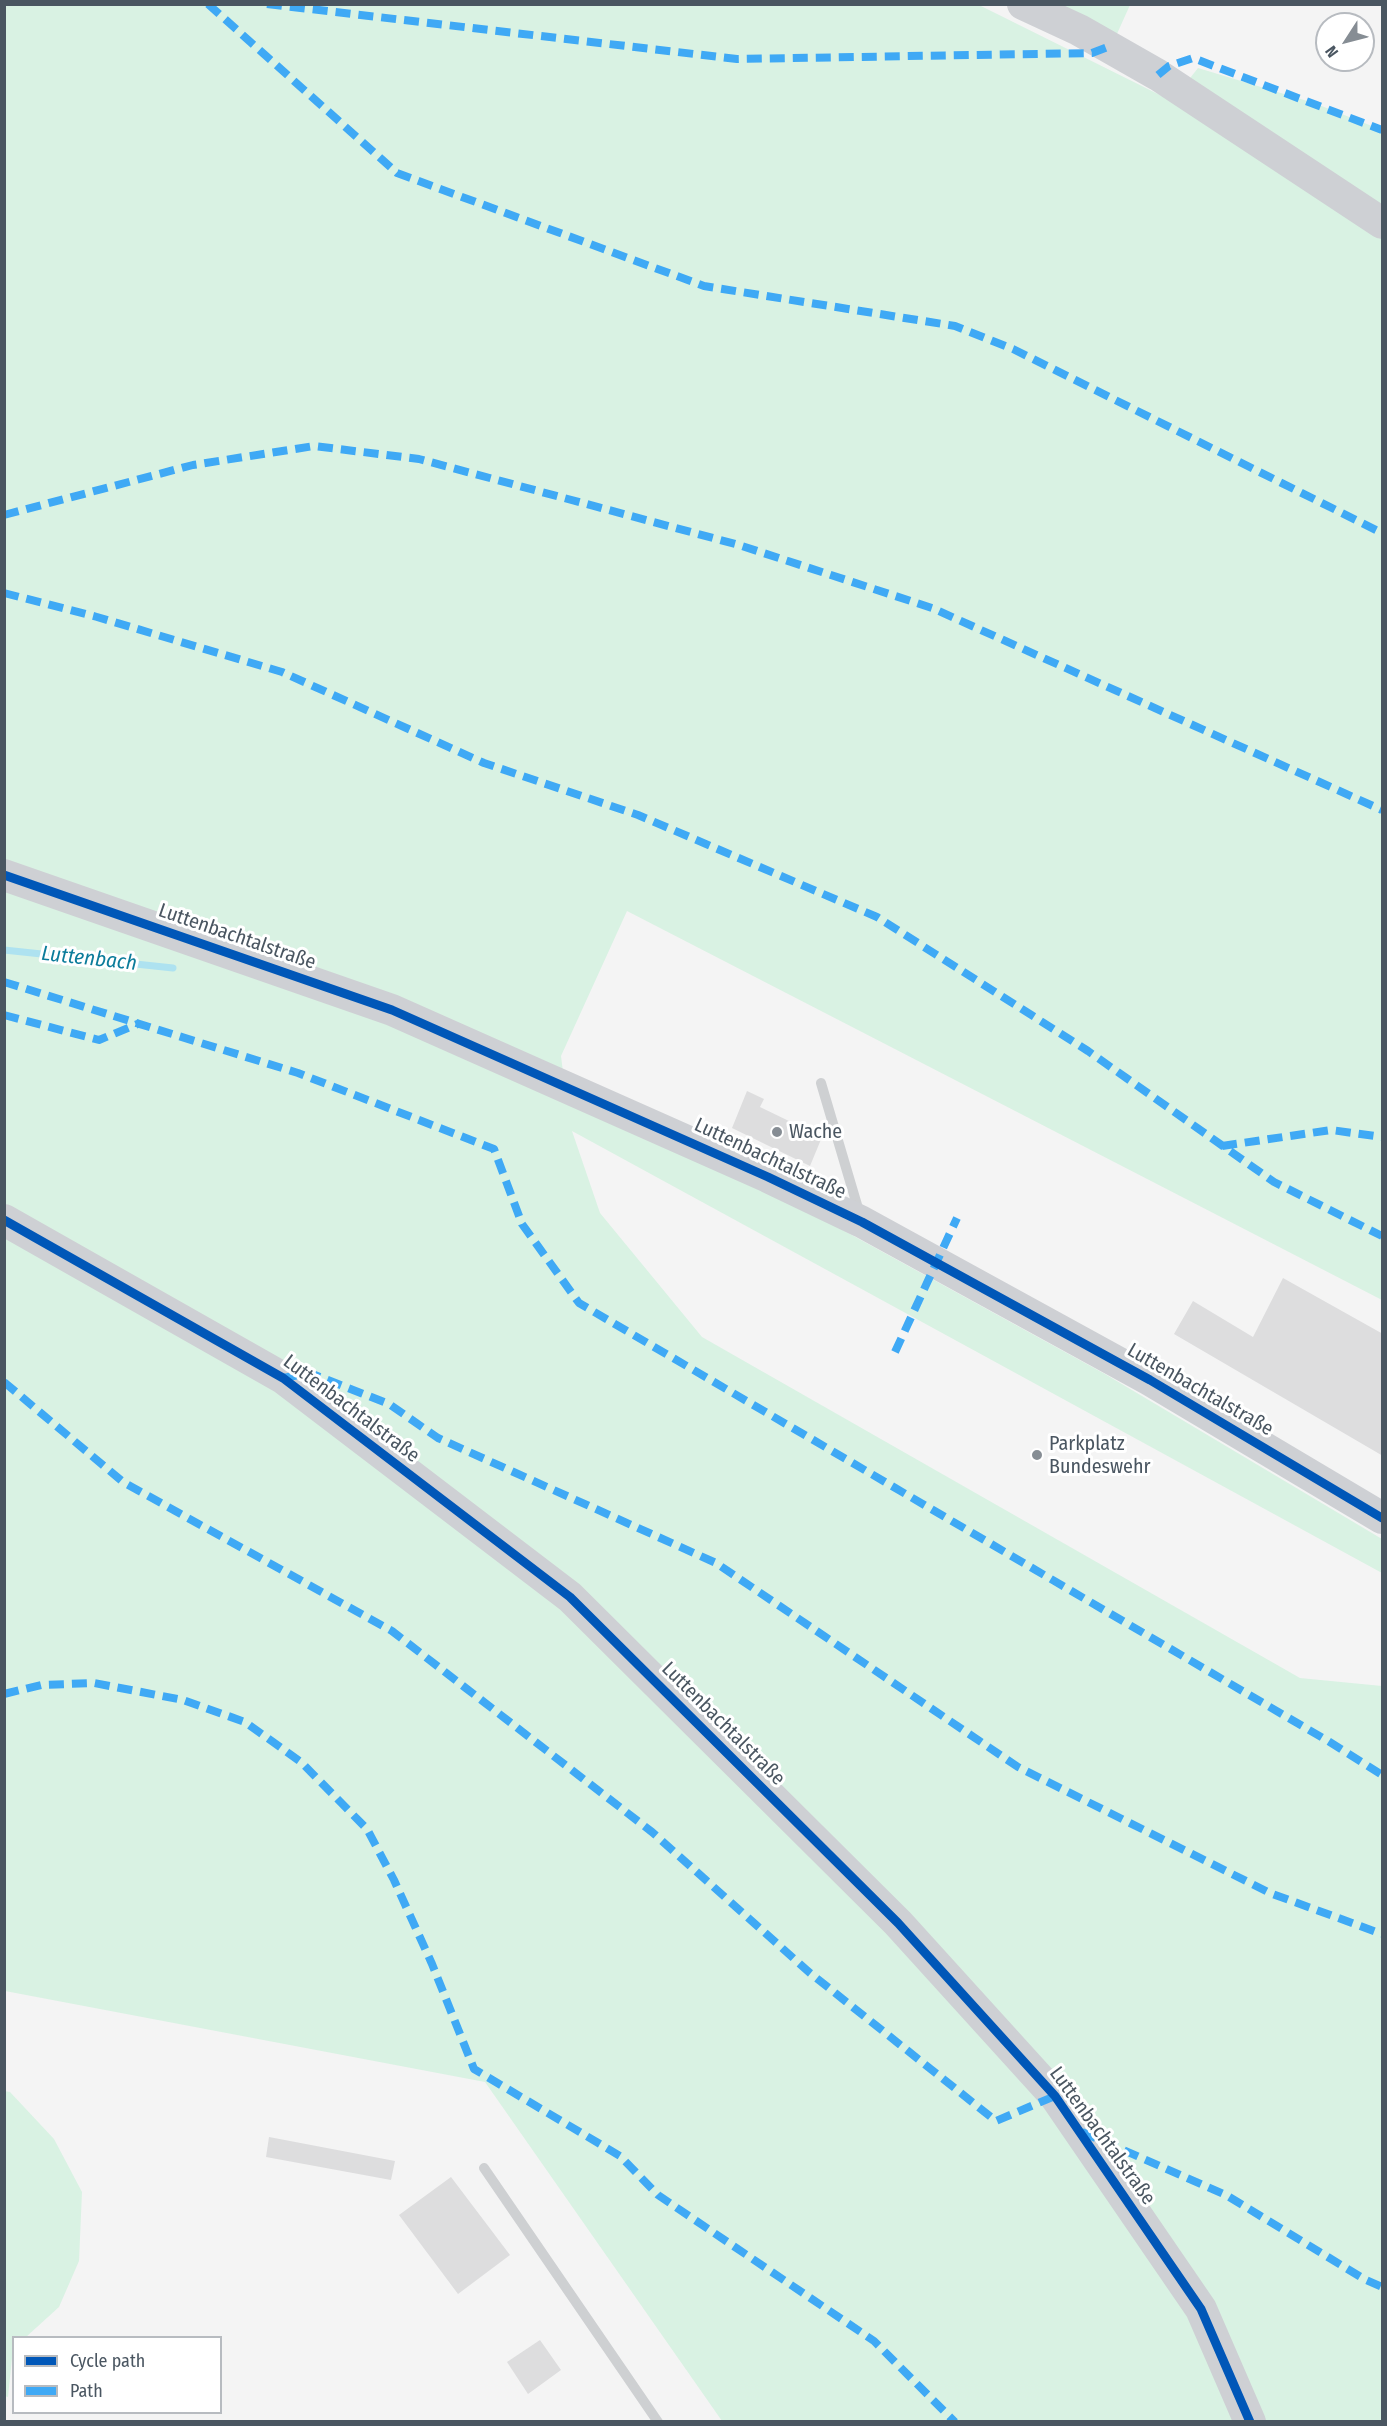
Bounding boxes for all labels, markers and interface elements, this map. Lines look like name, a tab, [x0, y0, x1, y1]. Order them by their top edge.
north arrow	[1315, 12, 1375, 72]
text: N	[1321, 42, 1342, 61]
street label: Luttenbachtalstraße	[155, 899, 319, 975]
water label: Luttenbach	[40, 941, 138, 977]
street label: Luttenbachtalstraße	[690, 1113, 850, 1205]
place label: Wache	[789, 1120, 842, 1144]
marker: Wache	[770, 1125, 784, 1139]
street label: Luttenbachtalstraße	[1123, 1338, 1277, 1442]
street label: Luttenbachtalstraße	[278, 1350, 424, 1468]
place label: Parkplatz Bundeswehr	[1049, 1432, 1150, 1479]
marker: Parkplatz Bundeswehr	[1030, 1448, 1044, 1462]
street label: Luttenbachtalstraße	[656, 1657, 790, 1791]
street label: Luttenbachtalstraße	[1044, 2062, 1160, 2210]
legend	[12, 2336, 222, 2414]
text: Cycle path	[70, 2350, 145, 2372]
text: Path	[70, 2380, 103, 2402]

